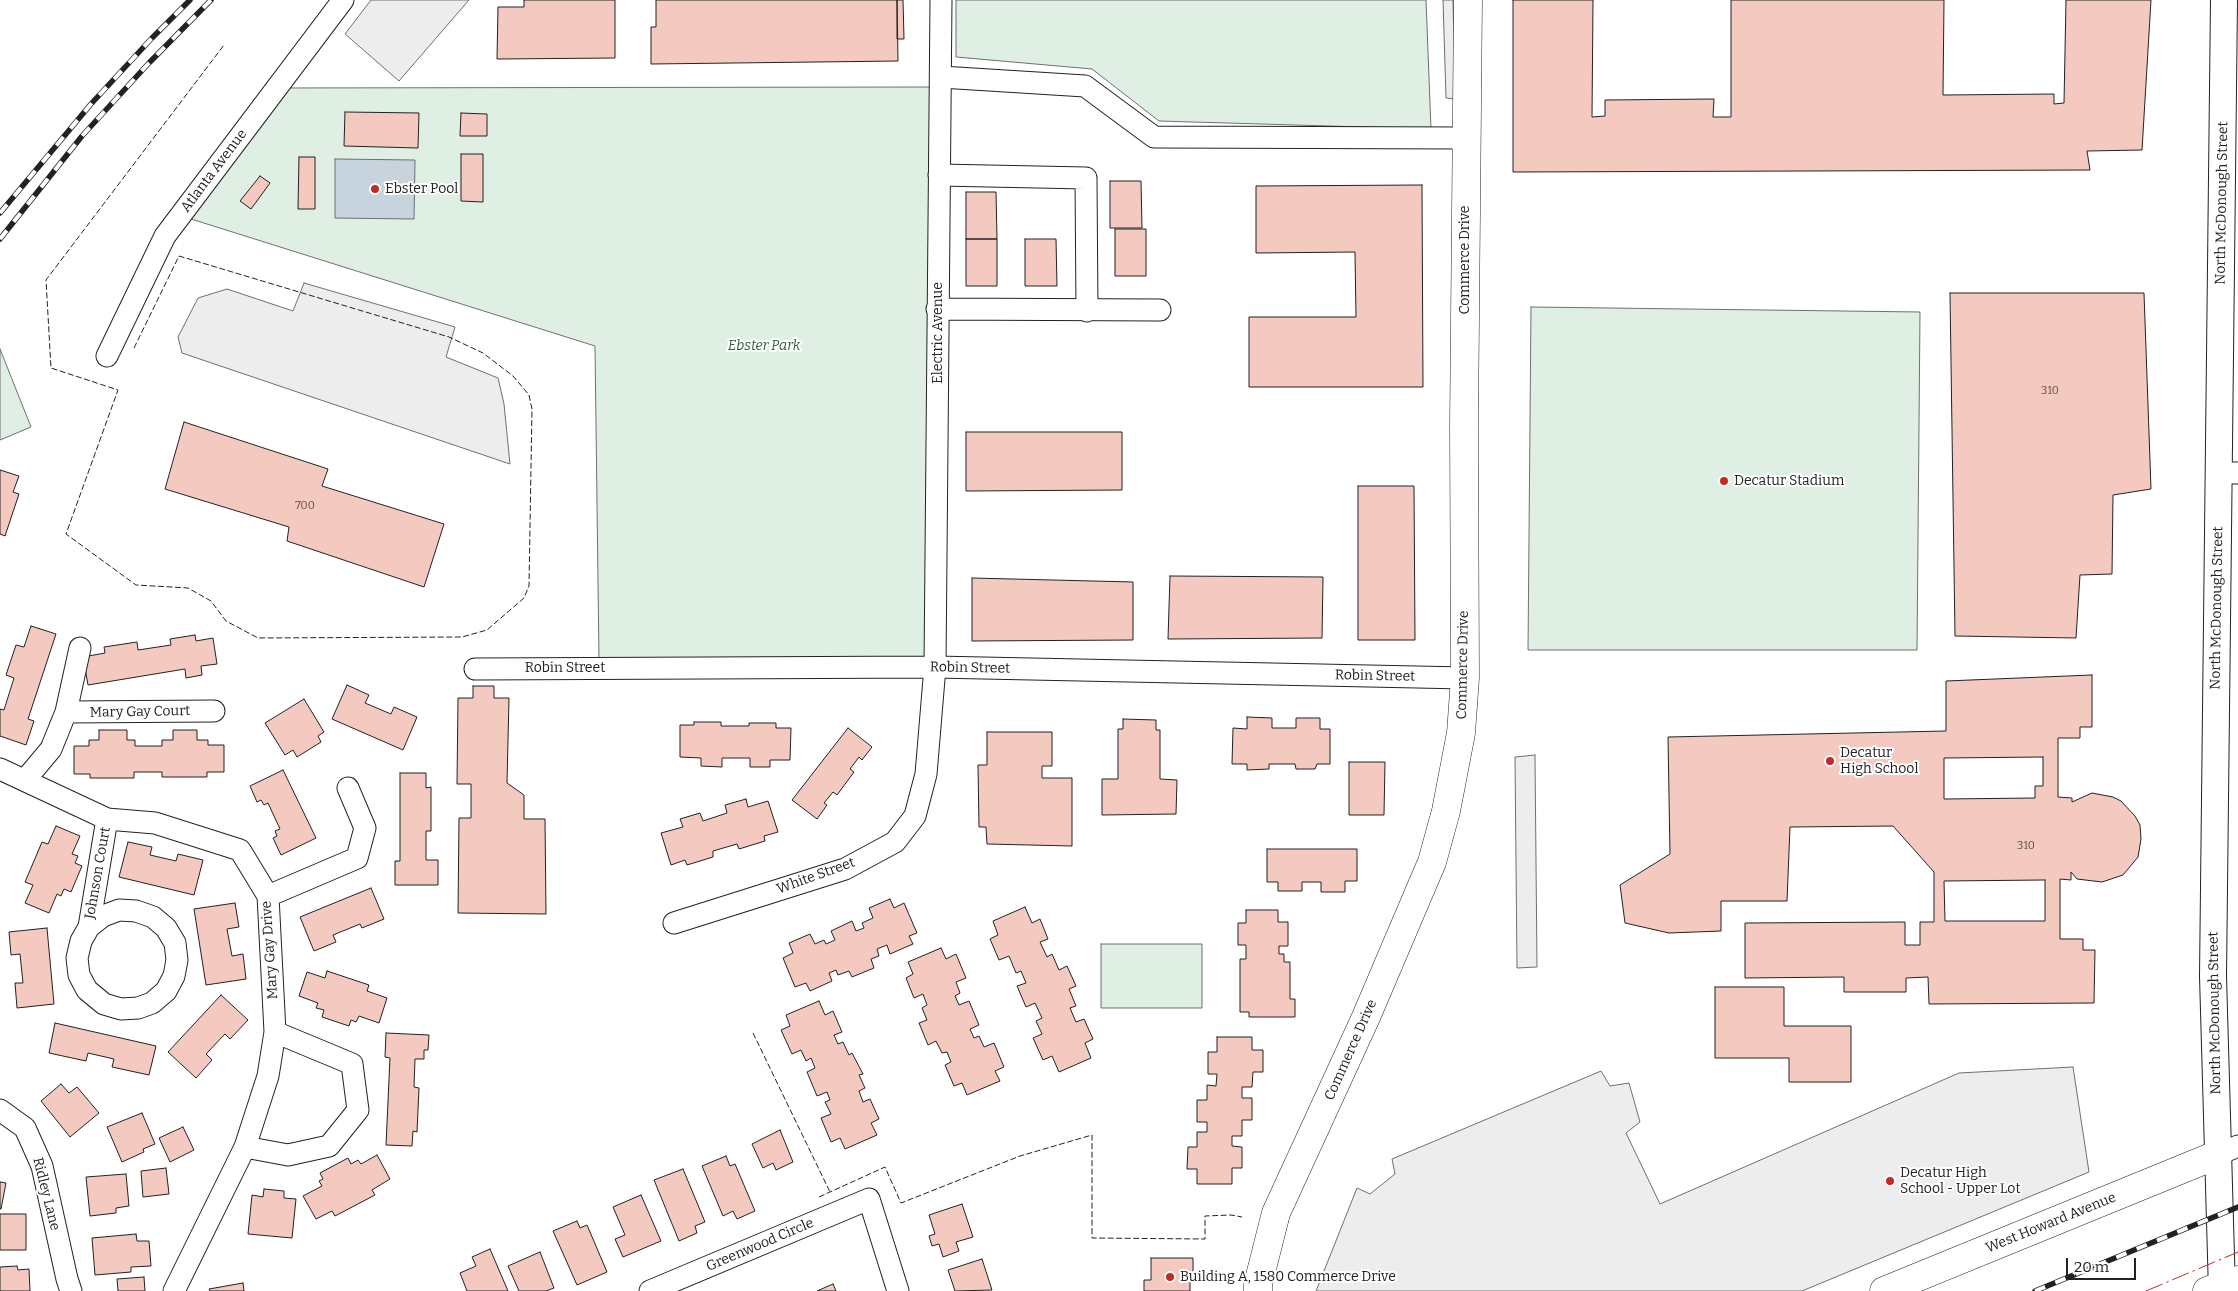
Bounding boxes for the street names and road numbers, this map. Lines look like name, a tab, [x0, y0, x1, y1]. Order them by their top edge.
street label: North McDonough Street	[2212, 121, 2232, 285]
street label: Atlanta Avenue	[177, 126, 251, 216]
street label: Commerce Drive	[1457, 206, 1473, 314]
street label: Electric Avenue	[930, 282, 946, 384]
street label: North McDonough Street	[2207, 526, 2227, 690]
street label: Commerce Drive	[1454, 610, 1472, 720]
street label: Robin Street	[930, 659, 1010, 677]
street label: Robin Street	[525, 660, 605, 676]
street label: Robin Street	[1335, 667, 1415, 685]
street label: Mary Gay Court	[90, 703, 190, 721]
street label: Johnson Court	[82, 826, 114, 920]
street label: White Street	[775, 854, 857, 898]
street label: Mary Gay Drive	[258, 900, 282, 1000]
street label: North McDonough Street	[2205, 931, 2225, 1095]
street label: Commerce Drive	[1321, 997, 1381, 1103]
street label: Ridley Lane	[29, 1156, 63, 1232]
street label: West Howard Avenue	[1983, 1189, 2119, 1257]
street label: Greenwood Circle	[704, 1215, 816, 1275]

